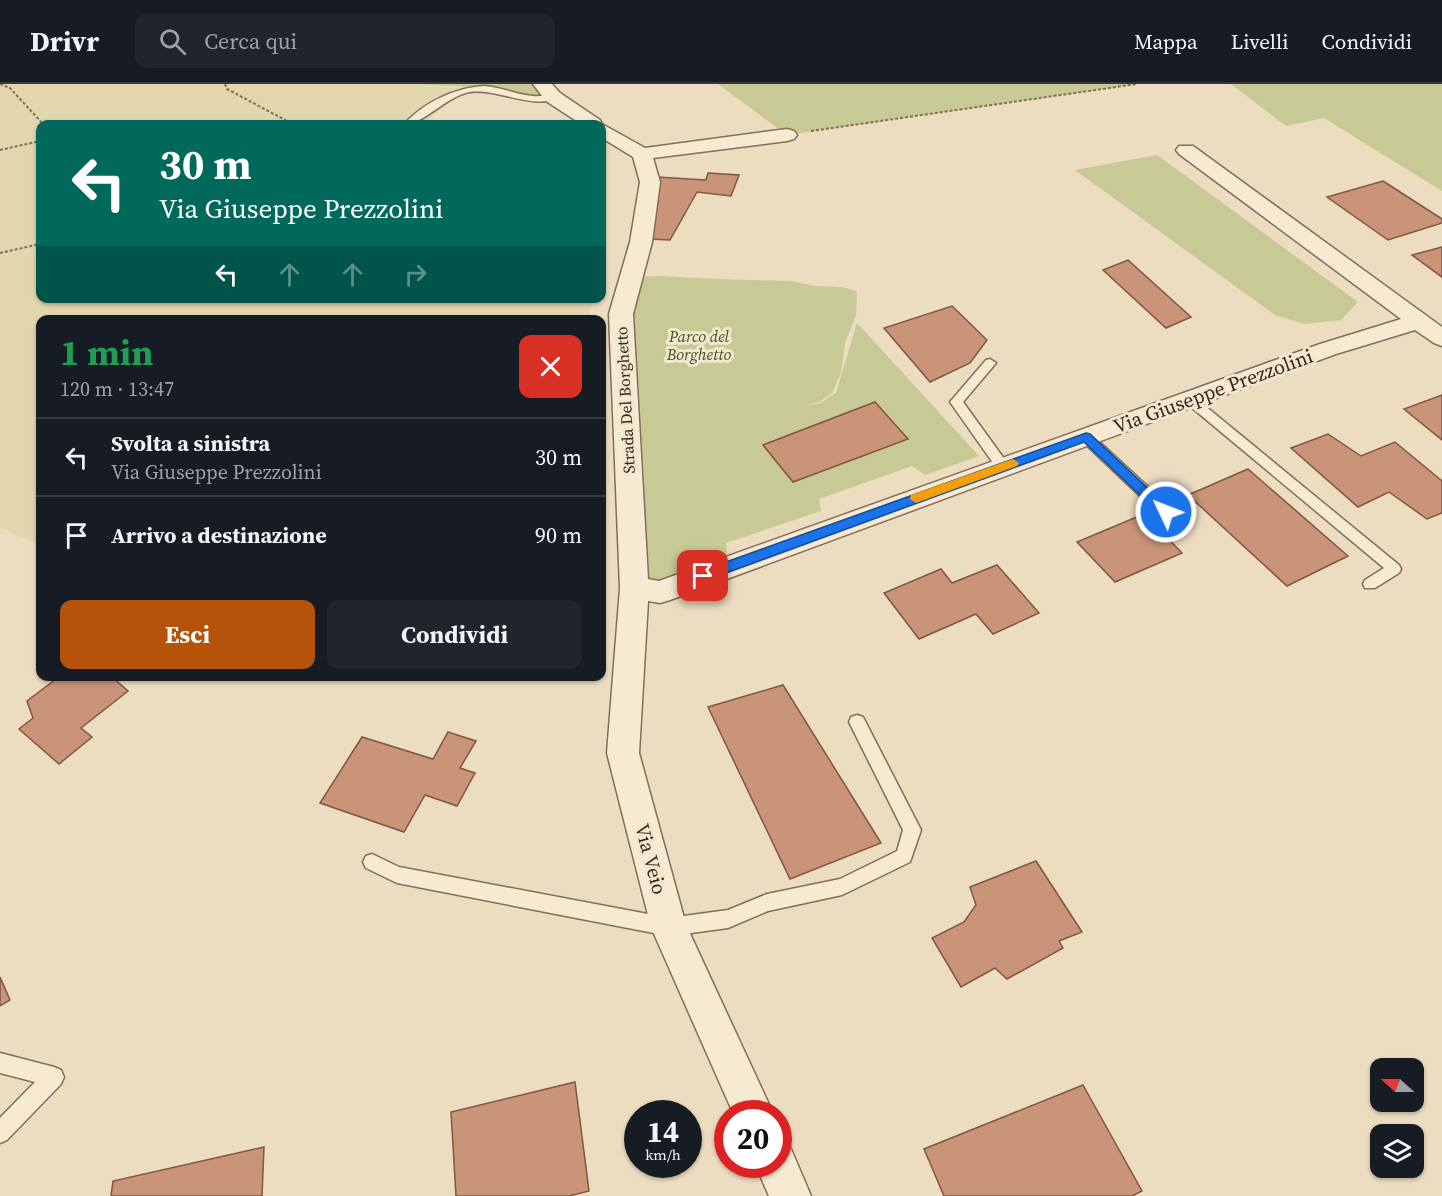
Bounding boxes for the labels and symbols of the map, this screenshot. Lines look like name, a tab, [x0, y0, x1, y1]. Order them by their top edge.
park label: Parco del Borghetto	[666, 325, 732, 365]
street label: Strada Del Borghetto	[610, 326, 640, 474]
street label: Via Giuseppe Prezzolini	[1109, 342, 1317, 440]
position arrow	[1134, 480, 1198, 544]
pin	[677, 550, 728, 601]
street label: Via Veio	[628, 820, 674, 898]
north arrow	[1370, 1058, 1424, 1112]
speed limit sign: 20	[714, 1100, 792, 1178]

